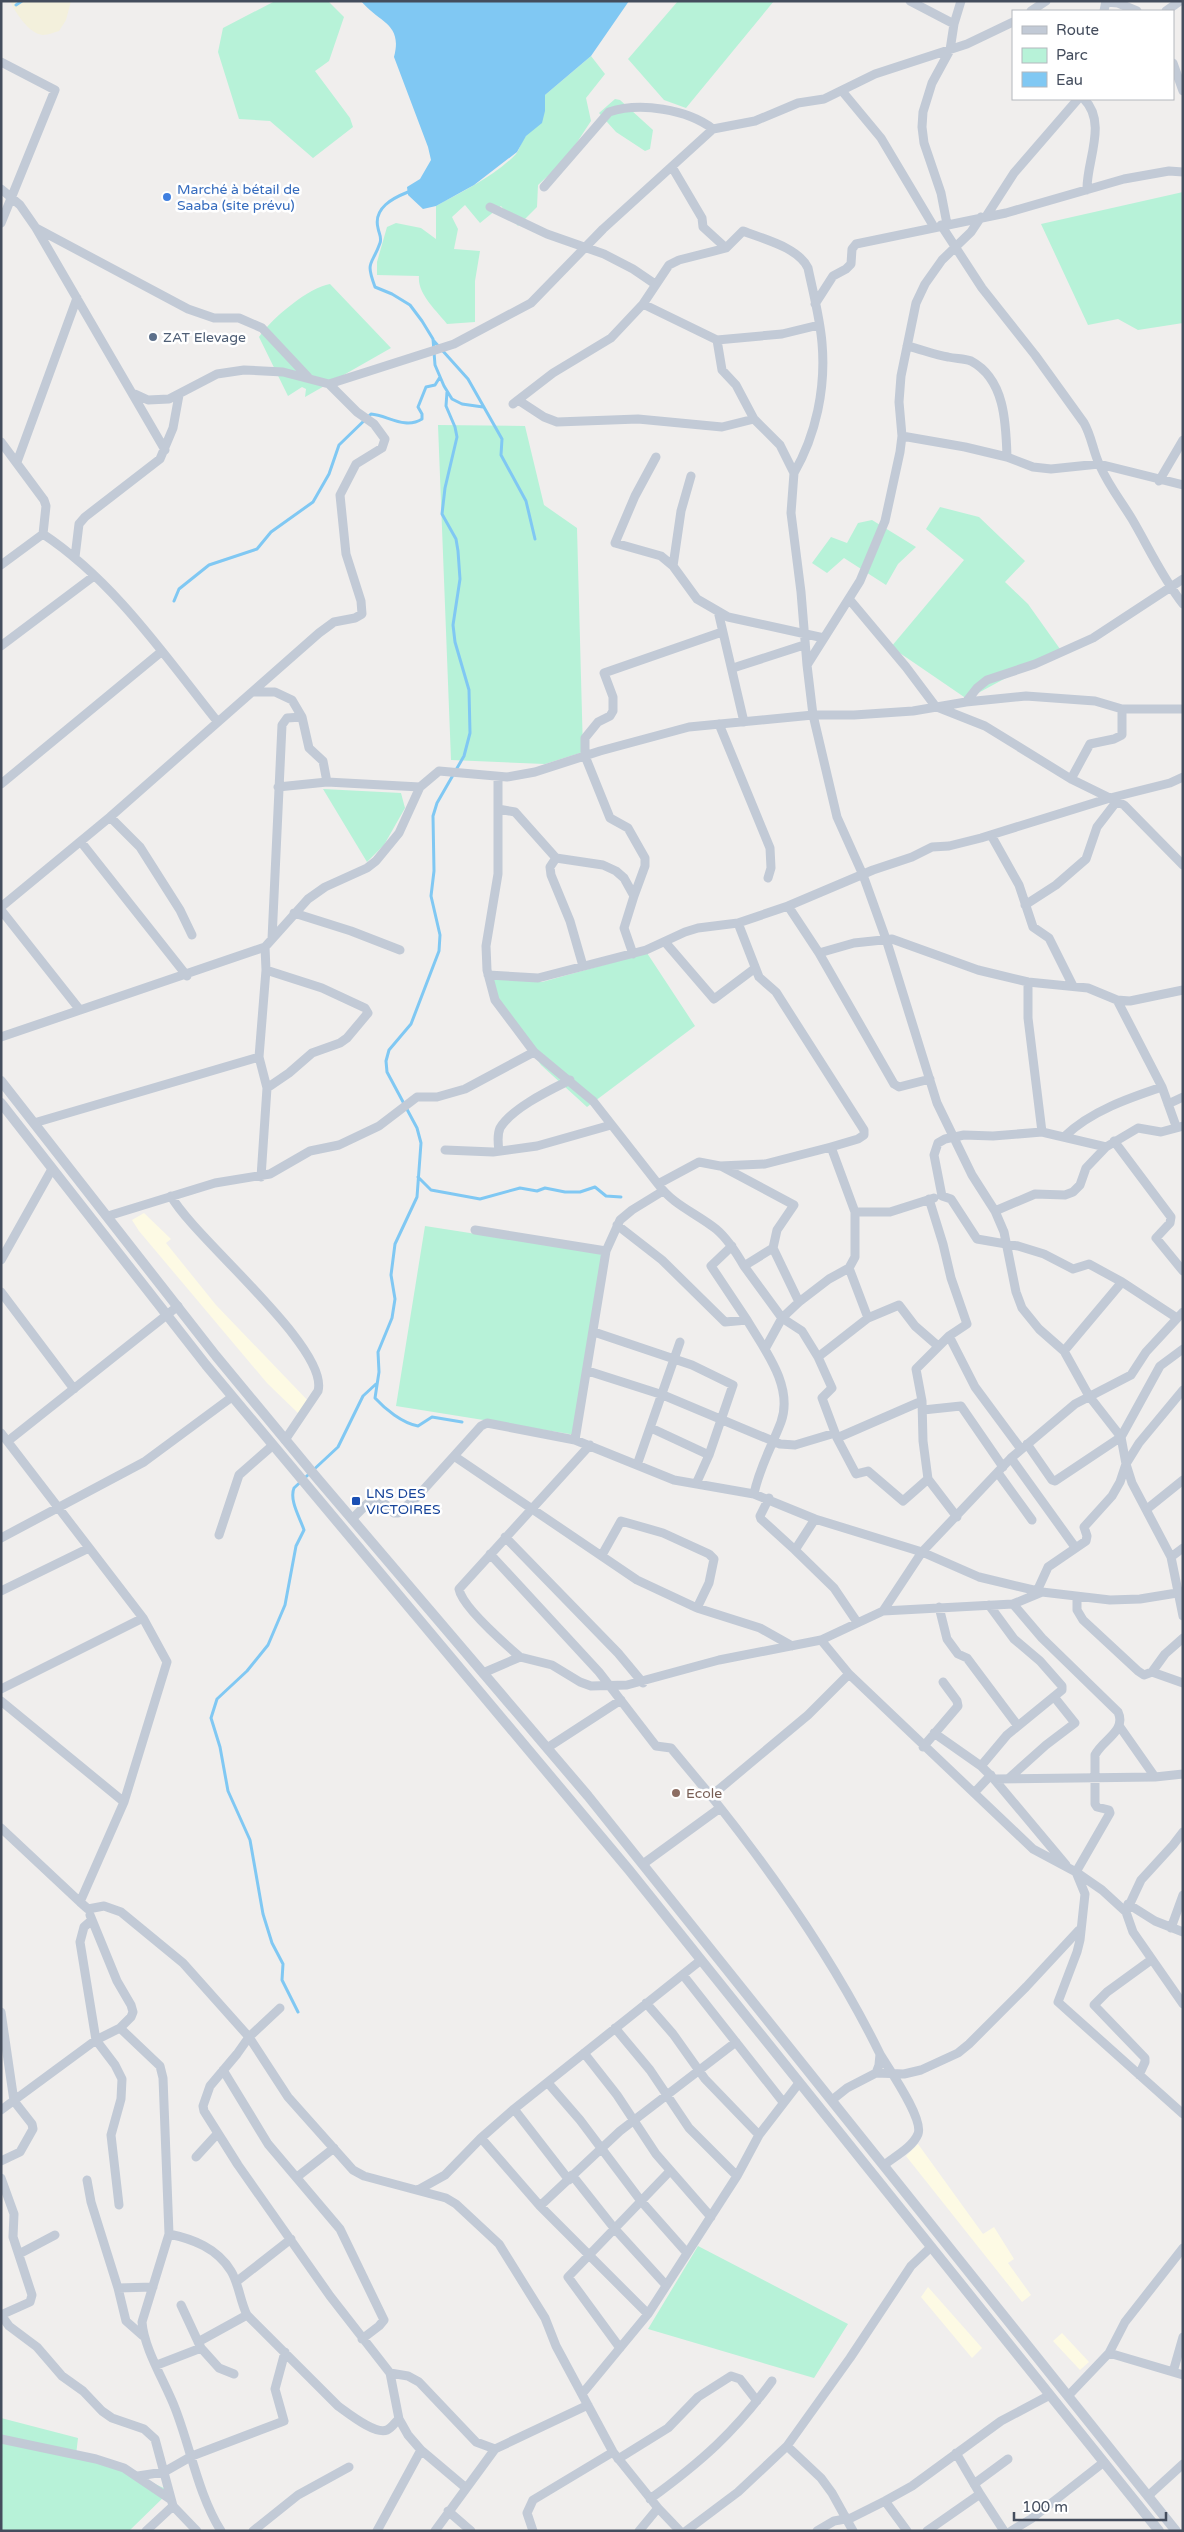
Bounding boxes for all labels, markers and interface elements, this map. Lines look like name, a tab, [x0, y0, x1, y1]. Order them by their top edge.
legend	[1012, 10, 1174, 100]
text: Route	[1056, 21, 1099, 39]
text: Parc	[1056, 46, 1088, 64]
text: Eau	[1056, 71, 1083, 89]
place label: Marché à bétail de Saaba (site prévu)	[177, 181, 300, 214]
marker: Marché à bétail de Saaba (site prévu)	[161, 191, 173, 203]
place label: ZAT Elevage	[163, 329, 246, 346]
marker: ZAT Elevage	[147, 331, 159, 343]
place label: LNS DES VICTOIRES	[366, 1485, 441, 1518]
marker: LNS DES VICTOIRES	[350, 1495, 362, 1507]
place label: Ecole	[686, 1785, 722, 1802]
marker: Ecole	[670, 1787, 682, 1799]
scale bar	[1014, 2490, 1166, 2522]
text: 100 m	[1022, 2498, 1068, 2516]

